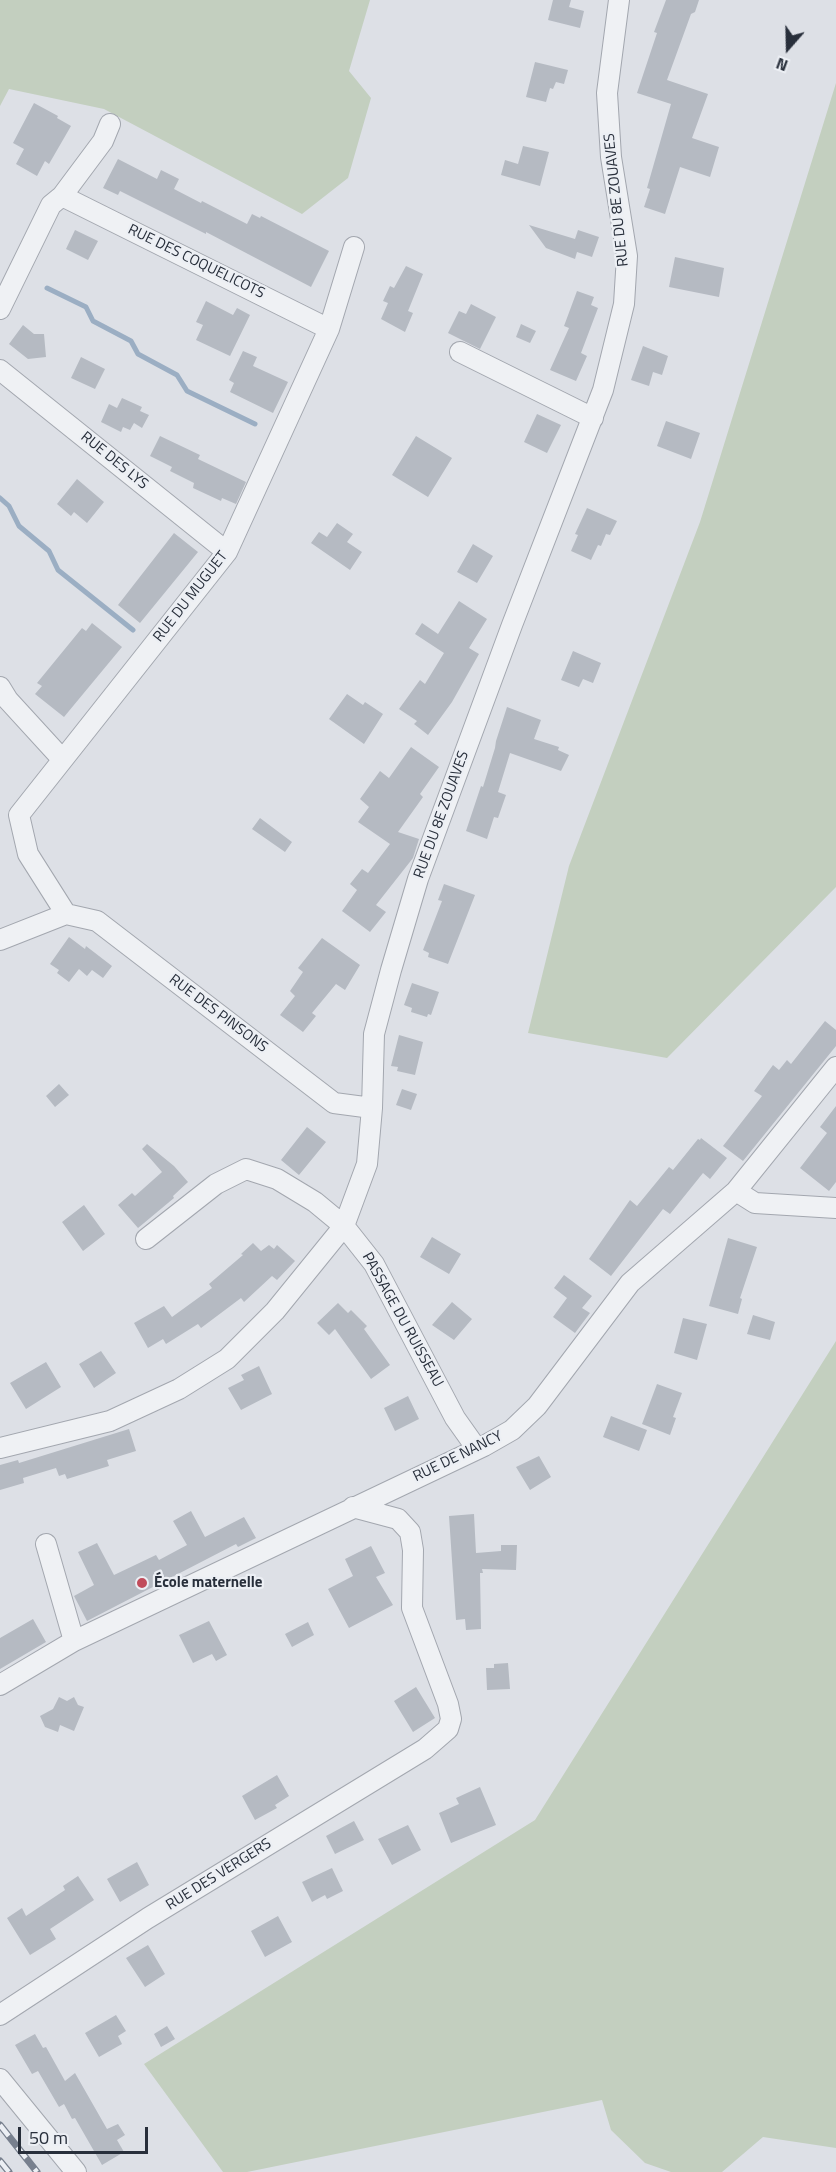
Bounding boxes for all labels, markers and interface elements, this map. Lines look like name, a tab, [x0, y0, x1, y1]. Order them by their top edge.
north arrow	[758, 18, 818, 78]
text: N	[773, 52, 791, 78]
street label: RUE DU 8E ZOUAVES	[601, 132, 633, 268]
street label: RUE DES COQUELICOTS	[125, 221, 267, 303]
street label: RUE DES LYS	[77, 428, 151, 494]
street label: RUE DU MUGUET	[150, 548, 232, 646]
street label: RUE DU 8E ZOUAVES	[411, 749, 473, 881]
street label: RUE DES PINSONS	[165, 971, 271, 1057]
street label: PASSAGE DU RUISSEAU	[357, 1249, 447, 1391]
street label: RUE DE NANCY	[410, 1428, 506, 1486]
place label: École maternelle	[154, 1574, 262, 1592]
marker: École maternelle	[135, 1576, 149, 1590]
street label: RUE DES VERGERS	[163, 1835, 275, 1915]
scale bar	[21, 2115, 152, 2153]
text: 50 m	[29, 2124, 68, 2151]

